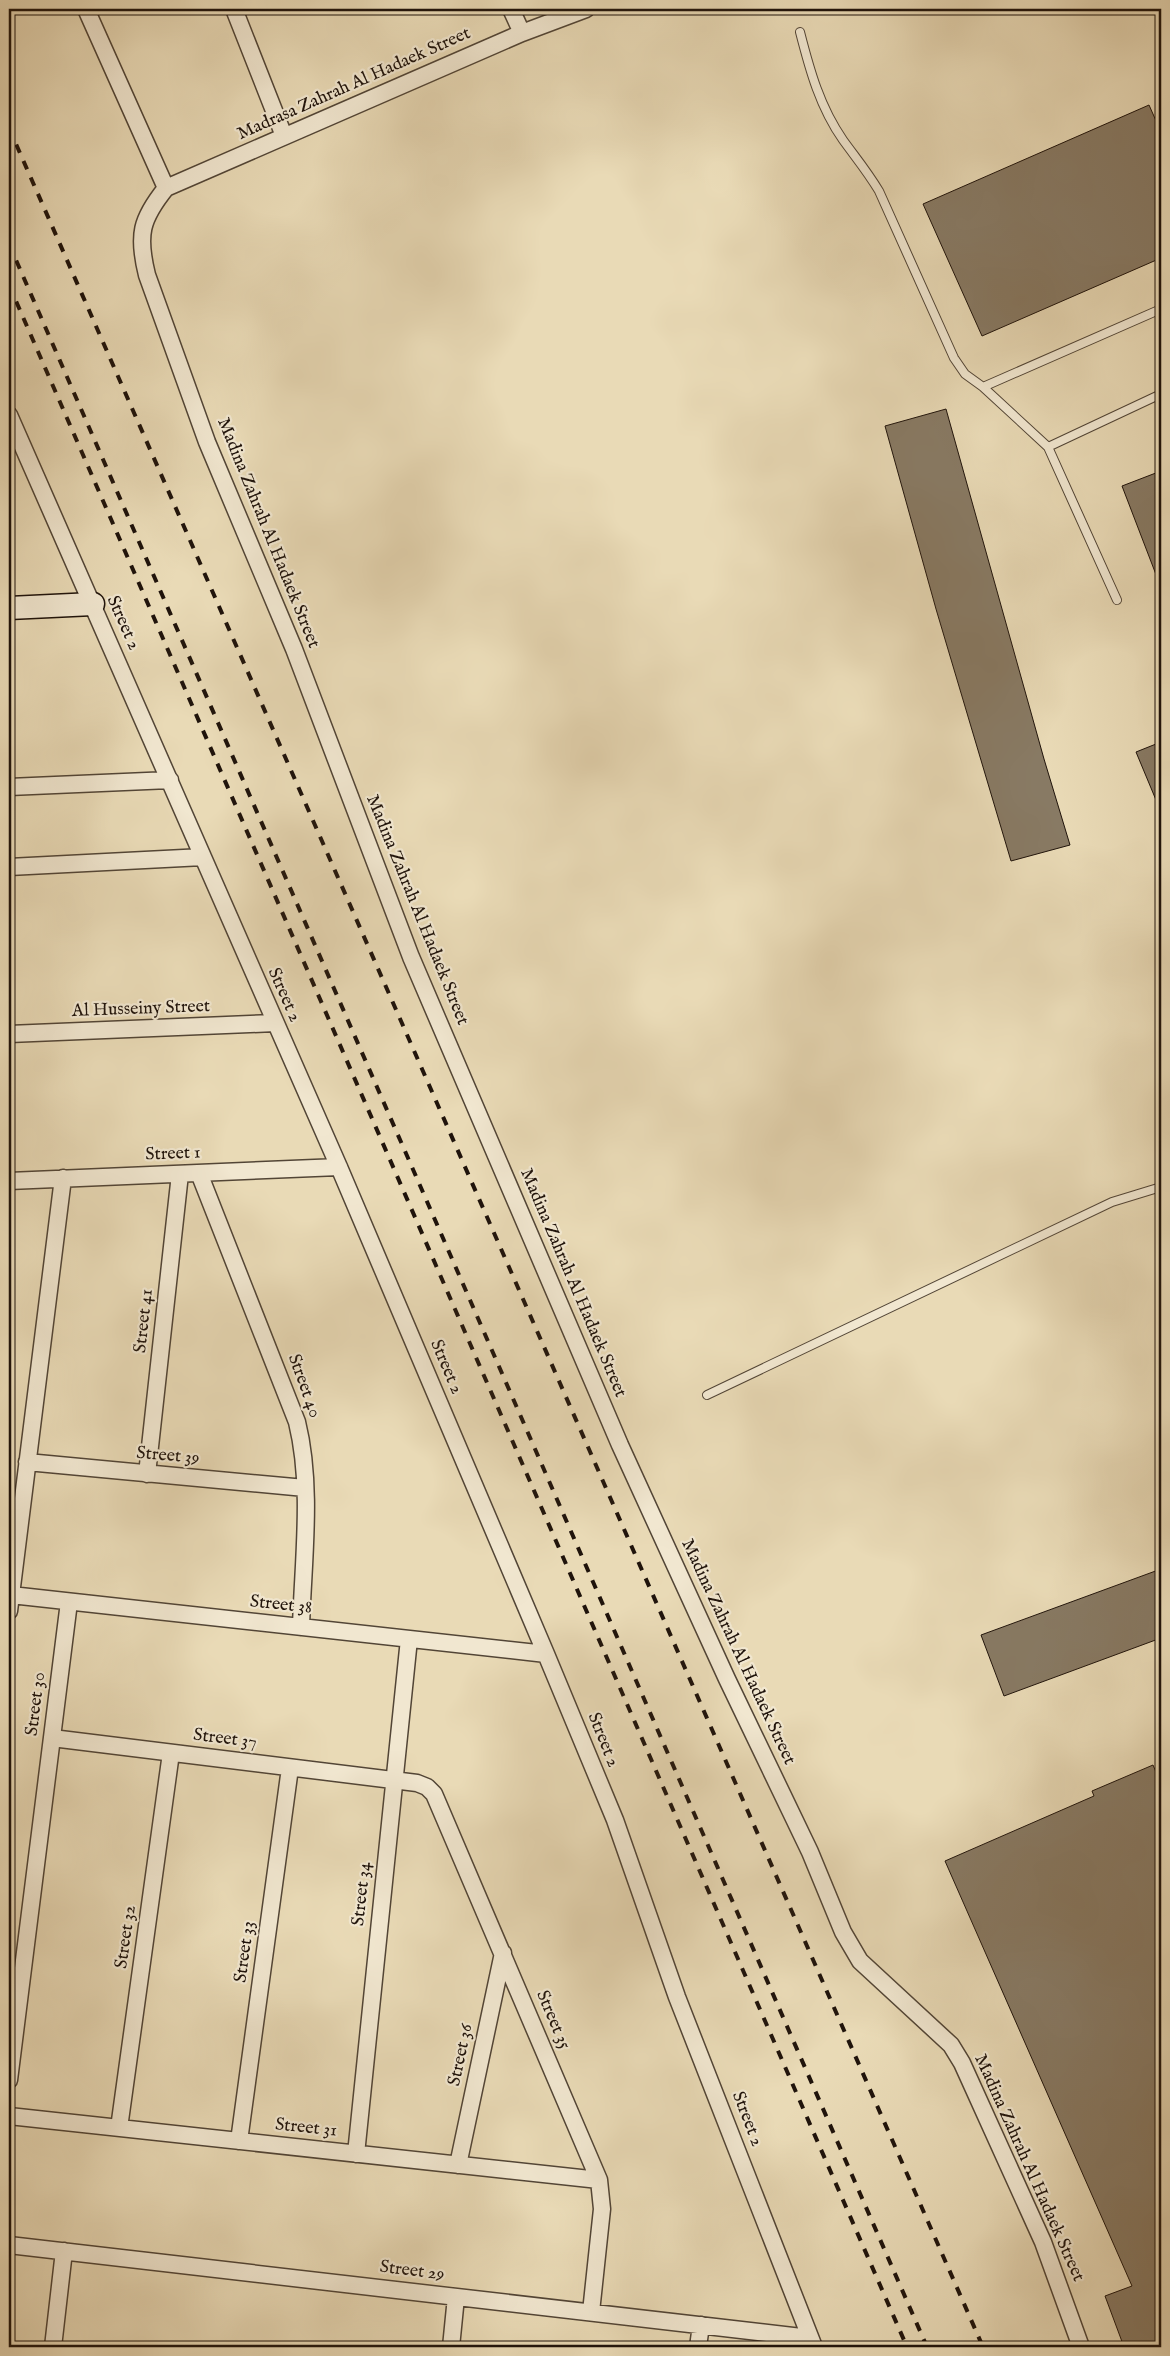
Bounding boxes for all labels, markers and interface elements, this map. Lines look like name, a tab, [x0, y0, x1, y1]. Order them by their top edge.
street label: Madrasa Zahrah Al Hadaek Street	[234, 22, 474, 146]
street label: Madina Zahrah Al Hadaek Street	[211, 414, 325, 652]
street label: Street 2	[101, 592, 145, 654]
street label: Madina Zahrah Al Hadaek Street	[360, 791, 474, 1029]
street label: Street 2	[262, 964, 306, 1026]
street label: Al Husseiny Street	[71, 995, 210, 1023]
street label: Street 1	[145, 1142, 201, 1166]
street label: Madina Zahrah Al Hadaek Street	[514, 1165, 632, 1401]
street label: Street 41	[129, 1288, 159, 1354]
street label: Street 2	[424, 1336, 468, 1398]
street label: Street 40	[282, 1351, 326, 1421]
street label: Street 39	[136, 1442, 200, 1470]
street label: Madina Zahrah Al Hadaek Street	[675, 1535, 801, 1769]
street label: Street 38	[249, 1590, 313, 1620]
street label: Street 30	[21, 1671, 51, 1737]
street label: Street 2	[582, 1709, 624, 1771]
street label: Street 37	[192, 1724, 258, 1754]
street label: Street 34	[347, 1861, 377, 1927]
street label: Street 32	[110, 1904, 142, 1970]
street label: Street 33	[229, 1920, 261, 1984]
street label: Street 35	[530, 1987, 576, 2053]
street label: Street 36	[443, 2021, 479, 2088]
street label: Madina Zahrah Al Hadaek Street	[968, 2051, 1090, 2285]
street label: Street 2	[726, 2088, 768, 2150]
street label: Street 31	[274, 2113, 338, 2143]
street label: Street 29	[378, 2256, 446, 2286]

